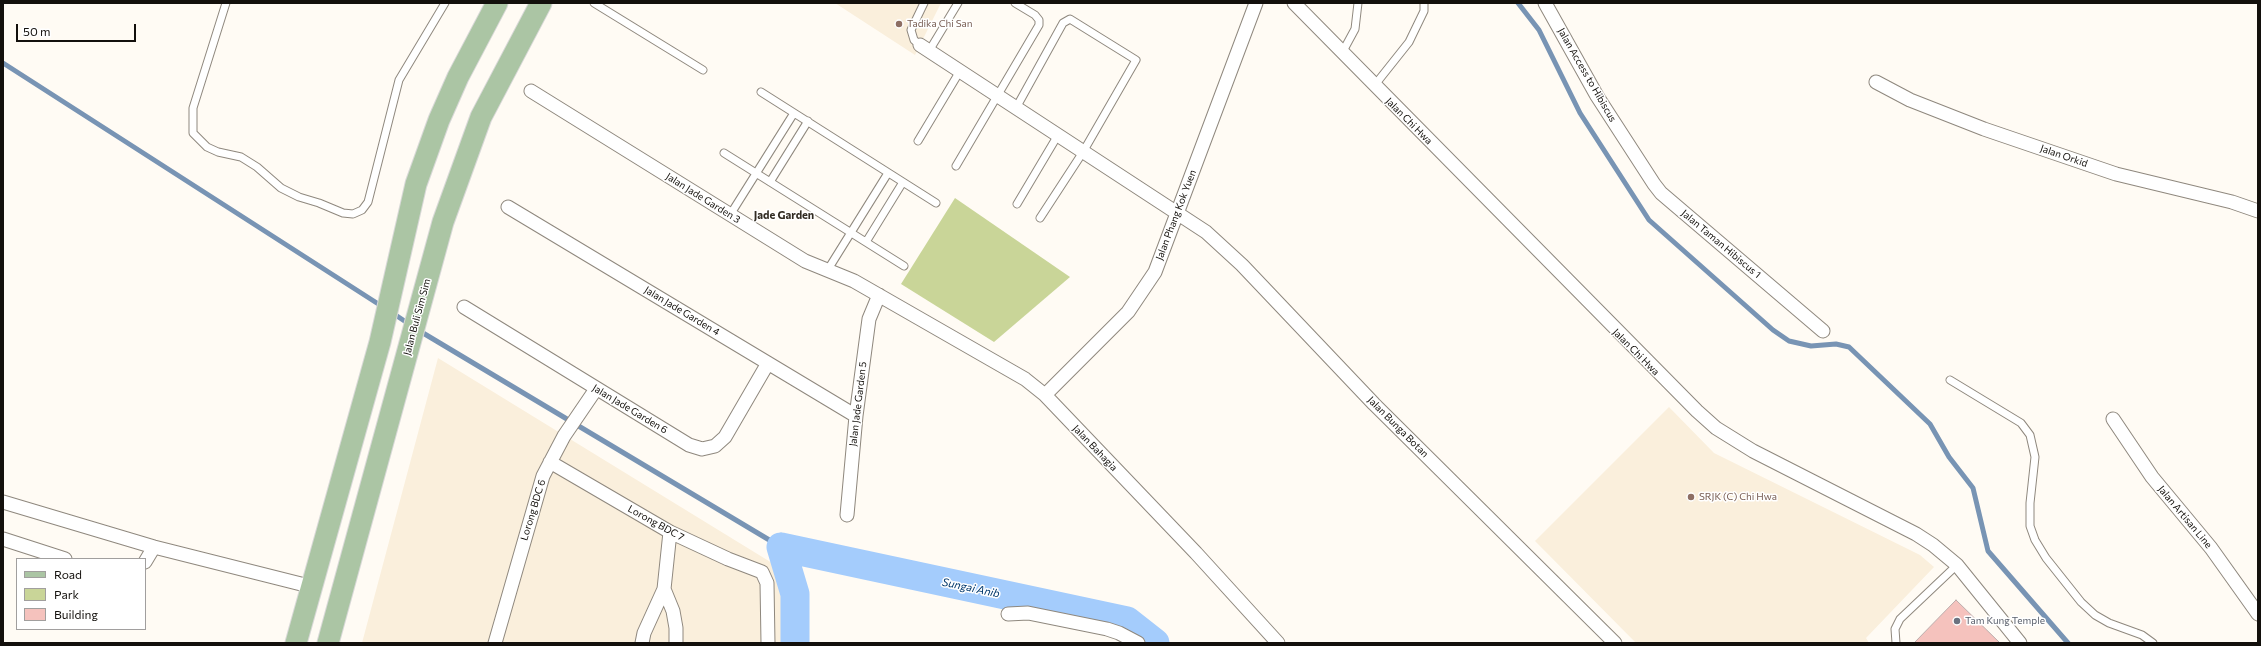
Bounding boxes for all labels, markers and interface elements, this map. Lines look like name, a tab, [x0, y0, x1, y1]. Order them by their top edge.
scale bar	[18, 16, 138, 42]
place label: Tadika Chi San	[907, 18, 973, 30]
marker: Tadika Chi San	[894, 19, 904, 29]
text: 50 m	[23, 24, 51, 38]
street label: Jalan Access to Hibiscus	[1555, 26, 1619, 124]
street label: Jalan Chi Hwa	[1383, 95, 1435, 147]
street label: Jalan Orkid	[2039, 142, 2089, 170]
street label: Jalan Phang Kok Yuen	[1153, 168, 1199, 262]
street label: Jalan Jade Garden 3	[664, 170, 742, 226]
street label: Jalan Taman Hibiscus 1	[1679, 207, 1763, 281]
district label: Jade Garden	[754, 208, 814, 222]
street label: Jalan Buli Sim Sim	[401, 277, 433, 357]
street label: Jalan Jade Garden 4	[642, 284, 722, 338]
street label: Jalan Chi Hwa	[1610, 326, 1662, 378]
street label: Jalan Jade Garden 5	[847, 361, 869, 447]
street label: Jalan Jade Garden 6	[590, 382, 670, 436]
street label: Jalan Bunga Botan	[1365, 394, 1431, 460]
street label: Jalan Bahagia	[1070, 422, 1120, 474]
street label: Lorong BDC 6	[518, 478, 548, 542]
street label: Jalan Artisan Line	[2155, 483, 2215, 551]
place label: SRJK (C) Chi Hwa	[1699, 491, 1777, 503]
marker: SRJK (C) Chi Hwa	[1686, 492, 1696, 502]
street label: Lorong BDC 7	[626, 503, 686, 543]
legend	[16, 558, 146, 630]
text: Road	[54, 567, 82, 581]
water label: Sungai Anib	[941, 575, 1001, 601]
text: Park	[54, 587, 79, 601]
text: Building	[54, 607, 98, 621]
place label: Tam Kung Temple	[1965, 615, 2045, 627]
marker: Tam Kung Temple	[1952, 616, 1962, 626]

